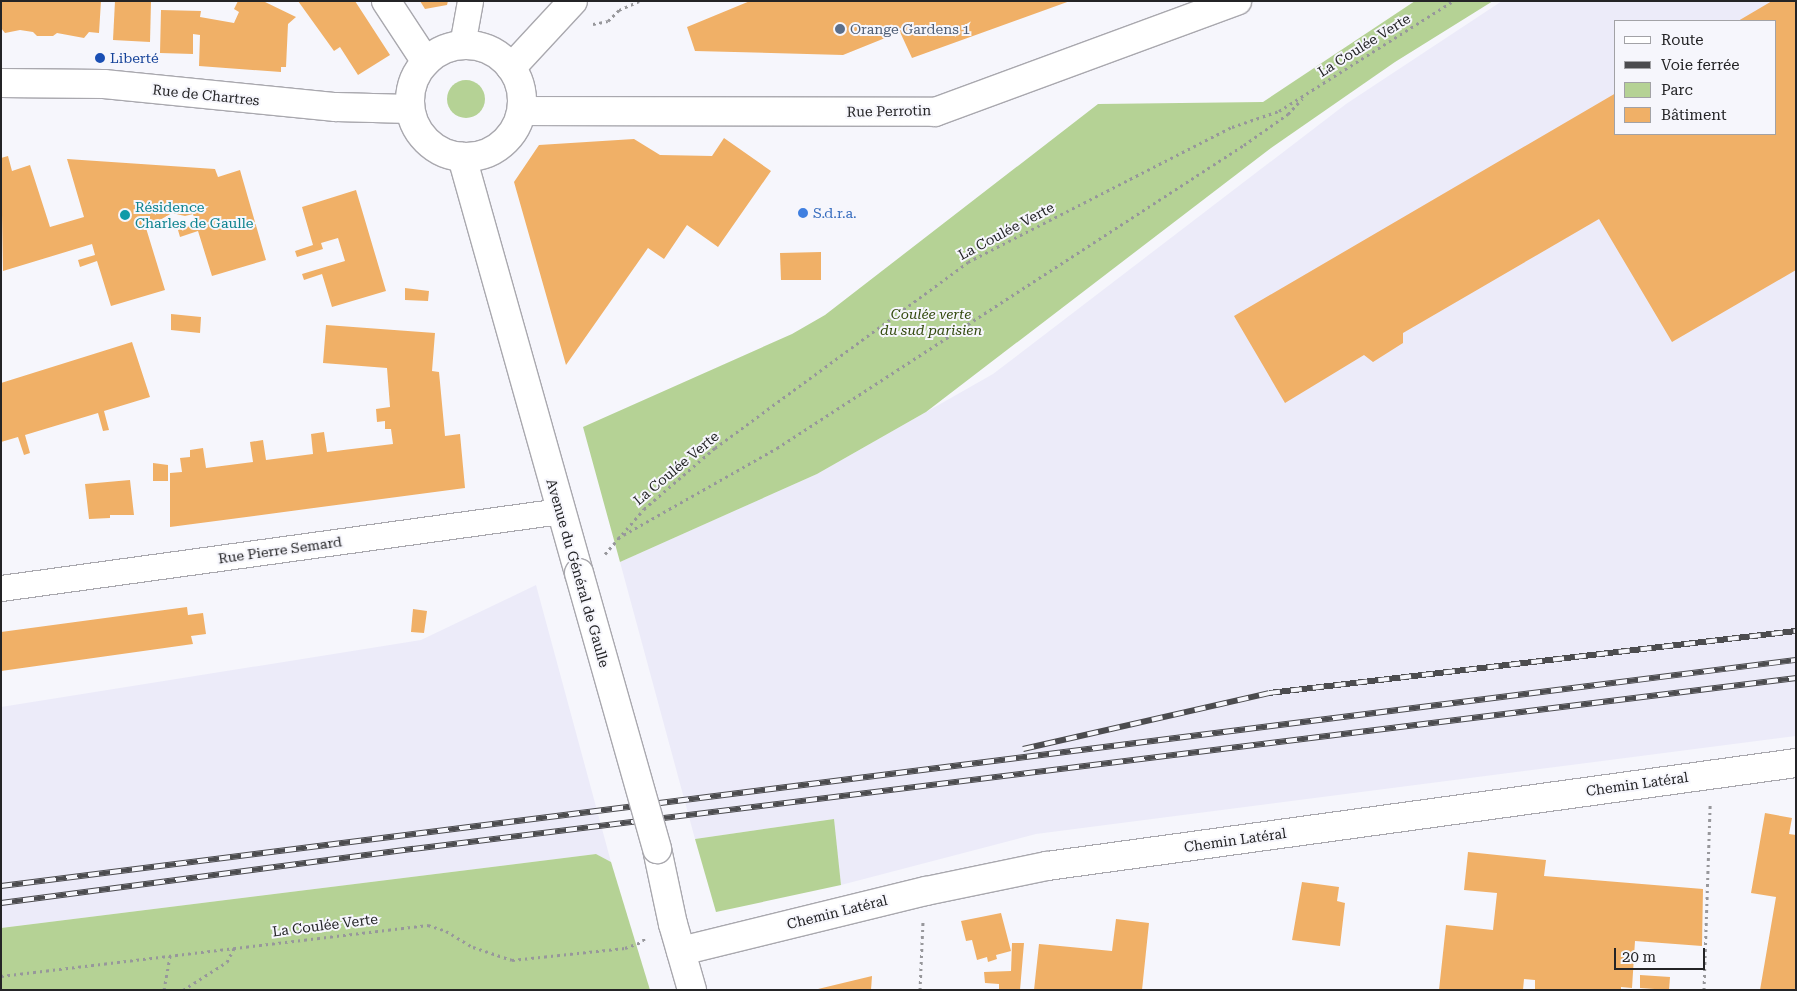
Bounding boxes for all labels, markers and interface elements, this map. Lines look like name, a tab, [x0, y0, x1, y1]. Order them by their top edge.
street label: La Coulée Verte	[1315, 10, 1413, 80]
legend	[1614, 20, 1777, 135]
place label: Orange Gardens 1	[850, 21, 970, 37]
marker: Orange Gardens 1	[834, 23, 846, 35]
text: Route	[1661, 31, 1703, 49]
place label: Liberté	[110, 50, 159, 66]
marker: Liberté	[94, 52, 106, 64]
text: Voie ferrée	[1661, 56, 1739, 74]
street label: Rue de Chartres	[152, 81, 260, 109]
text: Parc	[1661, 81, 1693, 99]
street label: Rue Perrotin	[847, 102, 931, 120]
text: Bâtiment	[1661, 106, 1727, 124]
place label: Résidence Charles de Gaulle	[135, 199, 254, 232]
street label: La Coulée Verte	[955, 199, 1057, 263]
place label: S.d.r.a.	[813, 205, 857, 221]
marker: S.d.r.a.	[797, 207, 809, 219]
marker: Résidence Charles de Gaulle	[119, 209, 131, 221]
park label: Coulée verte du sud parisien	[880, 306, 982, 338]
street label: La Coulée Verte	[630, 427, 722, 509]
street label: Avenue du Général de Gaulle	[543, 477, 613, 669]
street label: Rue Pierre Semard	[217, 533, 343, 567]
street label: Chemin Latéral	[1585, 769, 1689, 799]
street label: Chemin Latéral	[1183, 825, 1287, 855]
street label: Chemin Latéral	[785, 891, 889, 933]
street label: La Coulée Verte	[271, 910, 379, 940]
scale bar	[1617, 938, 1708, 970]
text: 20 m	[1622, 948, 1656, 966]

